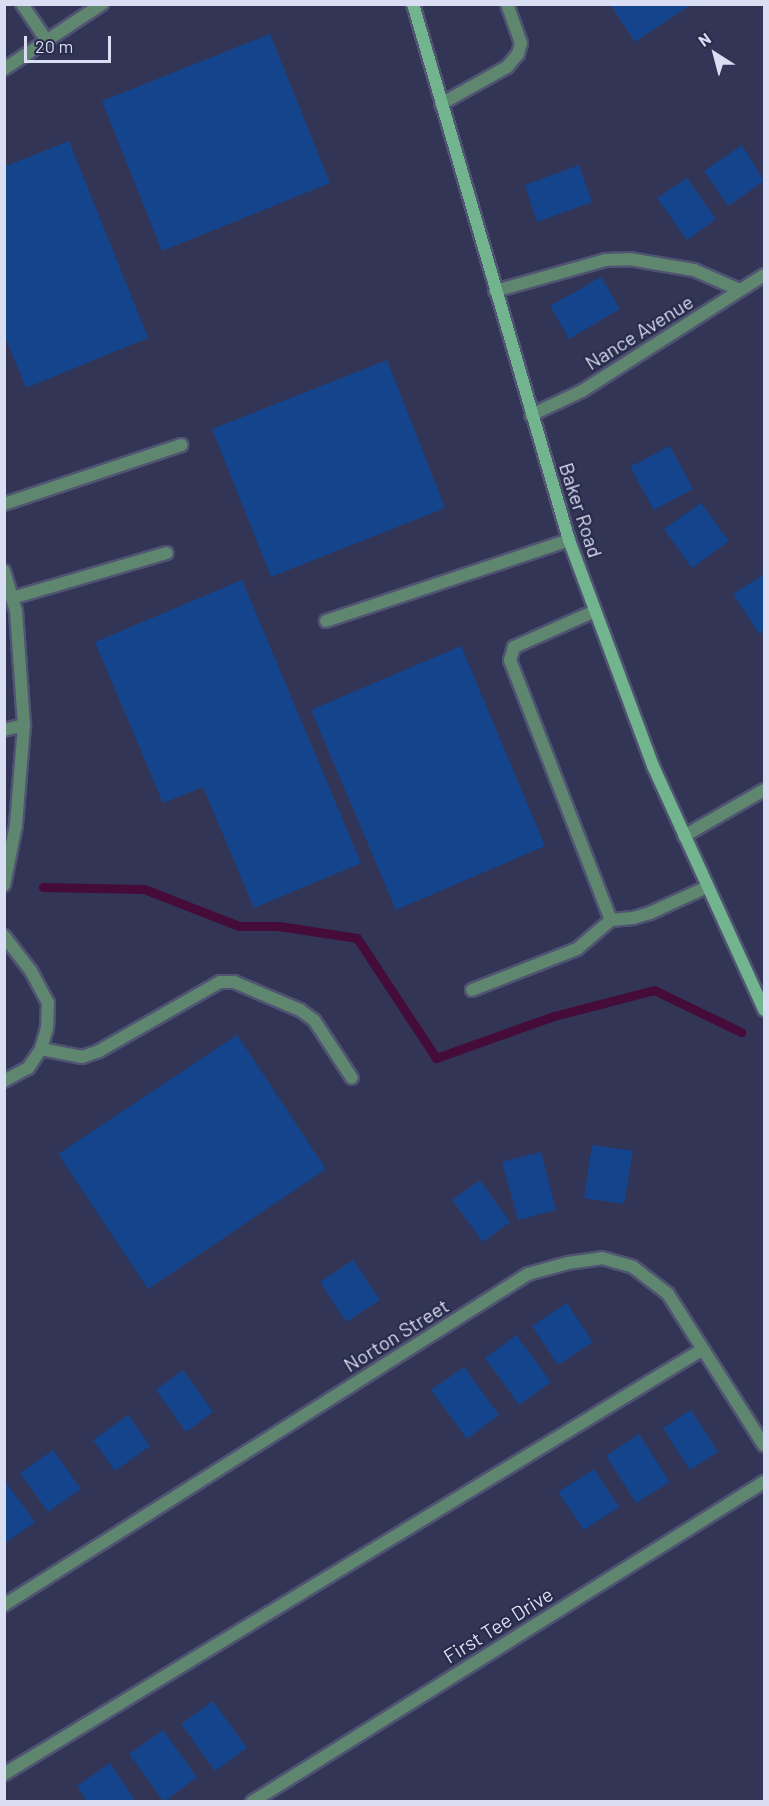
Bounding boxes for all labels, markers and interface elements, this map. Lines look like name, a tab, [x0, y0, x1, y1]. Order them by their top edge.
scale bar	[27, 24, 114, 62]
north arrow	[685, 24, 745, 84]
text: N	[694, 28, 714, 50]
text: 20 m	[35, 35, 73, 57]
street label: Nance Avenue	[581, 289, 697, 375]
street label: Baker Road	[554, 459, 608, 561]
street label: Norton Street	[339, 1293, 453, 1377]
street label: First Tee Drive	[439, 1582, 557, 1668]

